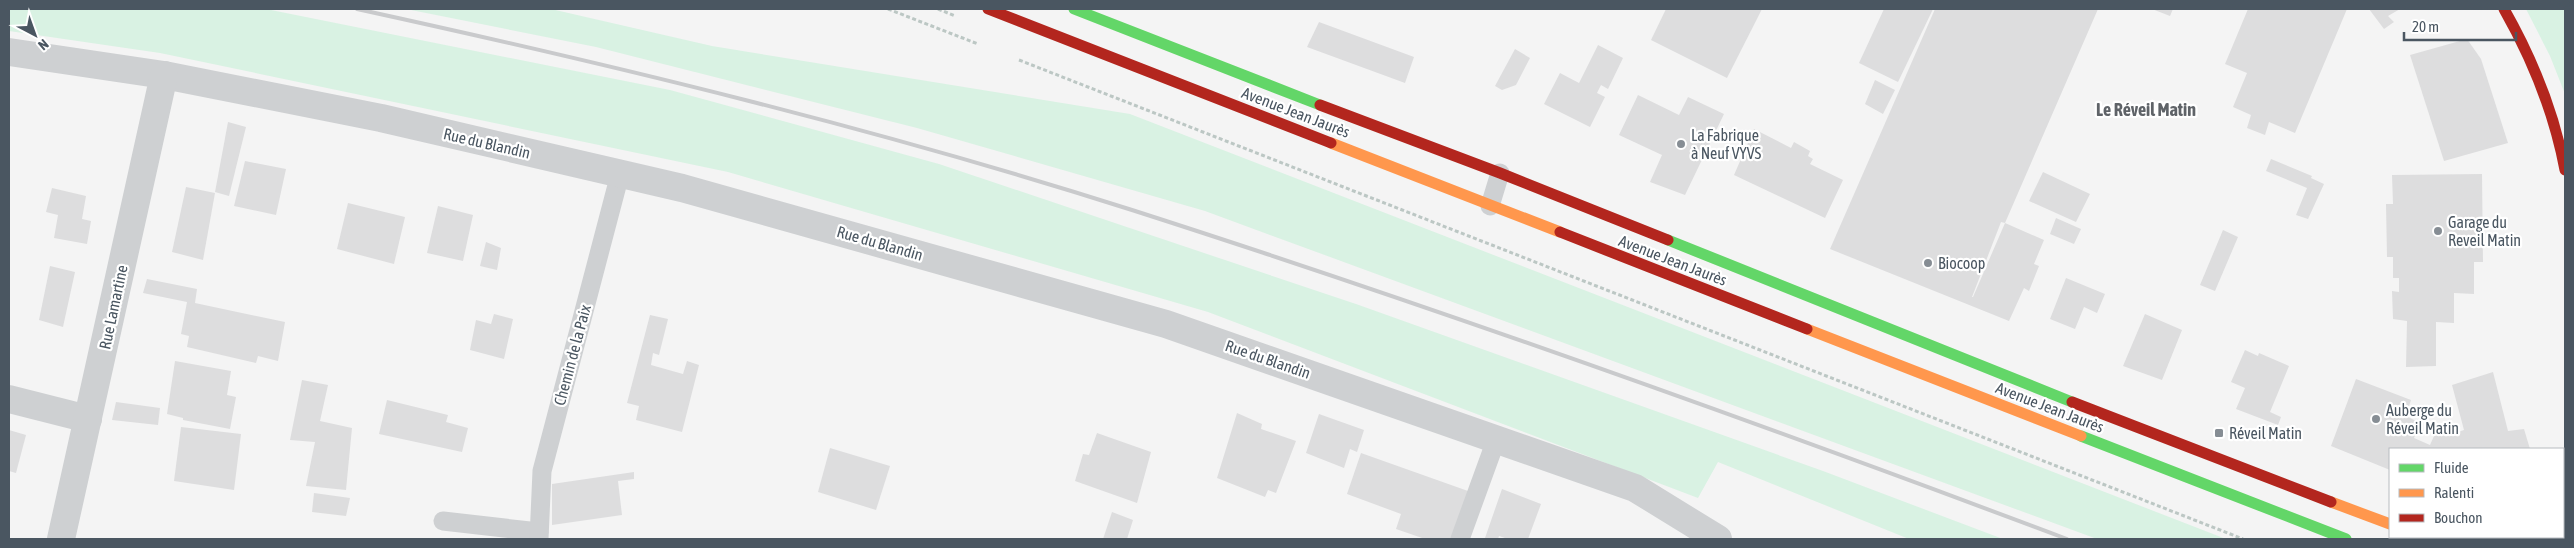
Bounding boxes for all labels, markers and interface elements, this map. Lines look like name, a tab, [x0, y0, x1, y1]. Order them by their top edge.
north arrow	[10, 10, 60, 60]
scale bar	[2404, 10, 2516, 42]
text: 20 m	[2412, 18, 2439, 35]
text: N	[35, 36, 52, 54]
street label: Avenue Jean Jaurès	[1239, 83, 1353, 141]
district label: Le Réveil Matin	[2096, 99, 2196, 120]
street label: Rue du Blandin	[442, 124, 532, 162]
place label: La Fabrique à Neuf VYVS	[1691, 126, 1761, 162]
marker: La Fabrique à Neuf VYVS	[1675, 138, 1687, 150]
place label: Garage du Reveil Matin	[2448, 213, 2521, 249]
street label: Rue du Blandin	[835, 222, 925, 264]
marker: Garage du Reveil Matin	[2432, 225, 2444, 237]
street label: Avenue Jean Jaurès	[1616, 231, 1730, 289]
place label: Biocoop	[1938, 254, 1985, 273]
marker: Biocoop	[1922, 257, 1934, 269]
street label: Rue Lamartine	[95, 263, 131, 351]
street label: Chemin de la Paix	[550, 302, 594, 407]
street label: Rue du Blandin	[1223, 336, 1313, 382]
street label: Avenue Jean Jaurès	[1993, 378, 2107, 436]
place label: Auberge du Réveil Matin	[2386, 401, 2459, 437]
marker: Auberge du Réveil Matin	[2370, 413, 2382, 425]
place label: Réveil Matin	[2229, 424, 2302, 442]
marker: Réveil Matin	[2213, 427, 2225, 439]
legend	[2389, 448, 2564, 538]
text: Fluide	[2434, 459, 2469, 476]
text: Ralenti	[2434, 484, 2474, 501]
text: Bouchon	[2434, 509, 2483, 526]

